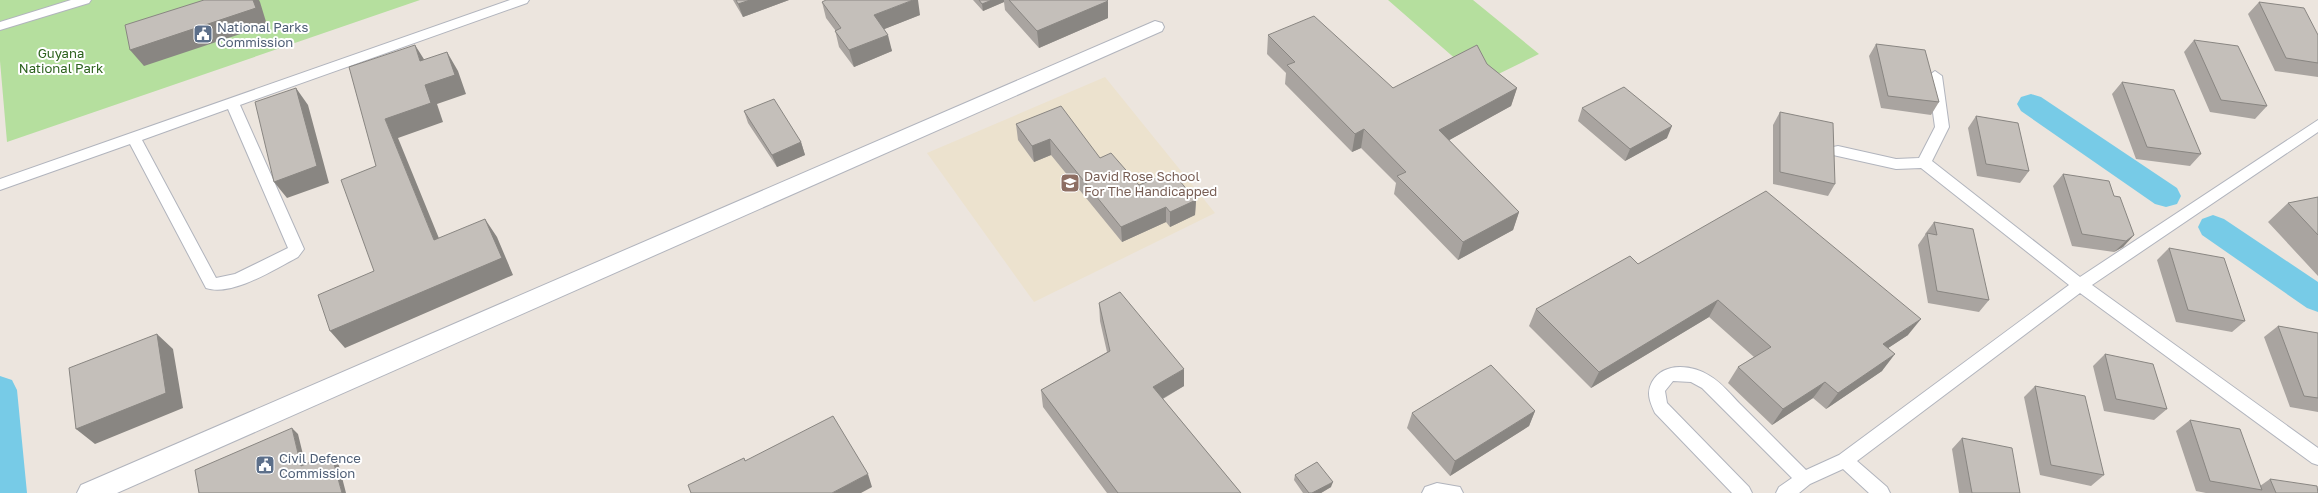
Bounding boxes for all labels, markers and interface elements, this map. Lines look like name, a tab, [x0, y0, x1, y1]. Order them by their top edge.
place label: National Parks Commission	[217, 19, 308, 50]
public building icon: National Parks Commission	[192, 23, 214, 45]
park label: Guyana National Park	[19, 45, 104, 76]
place label: David Rose School For The Handicapped	[1084, 168, 1217, 199]
school or university icon: David Rose School For The Handicapped	[1059, 172, 1081, 194]
place label: Civil Defence Commission	[279, 450, 361, 481]
public building icon: Civil Defence Commission	[254, 454, 276, 476]

